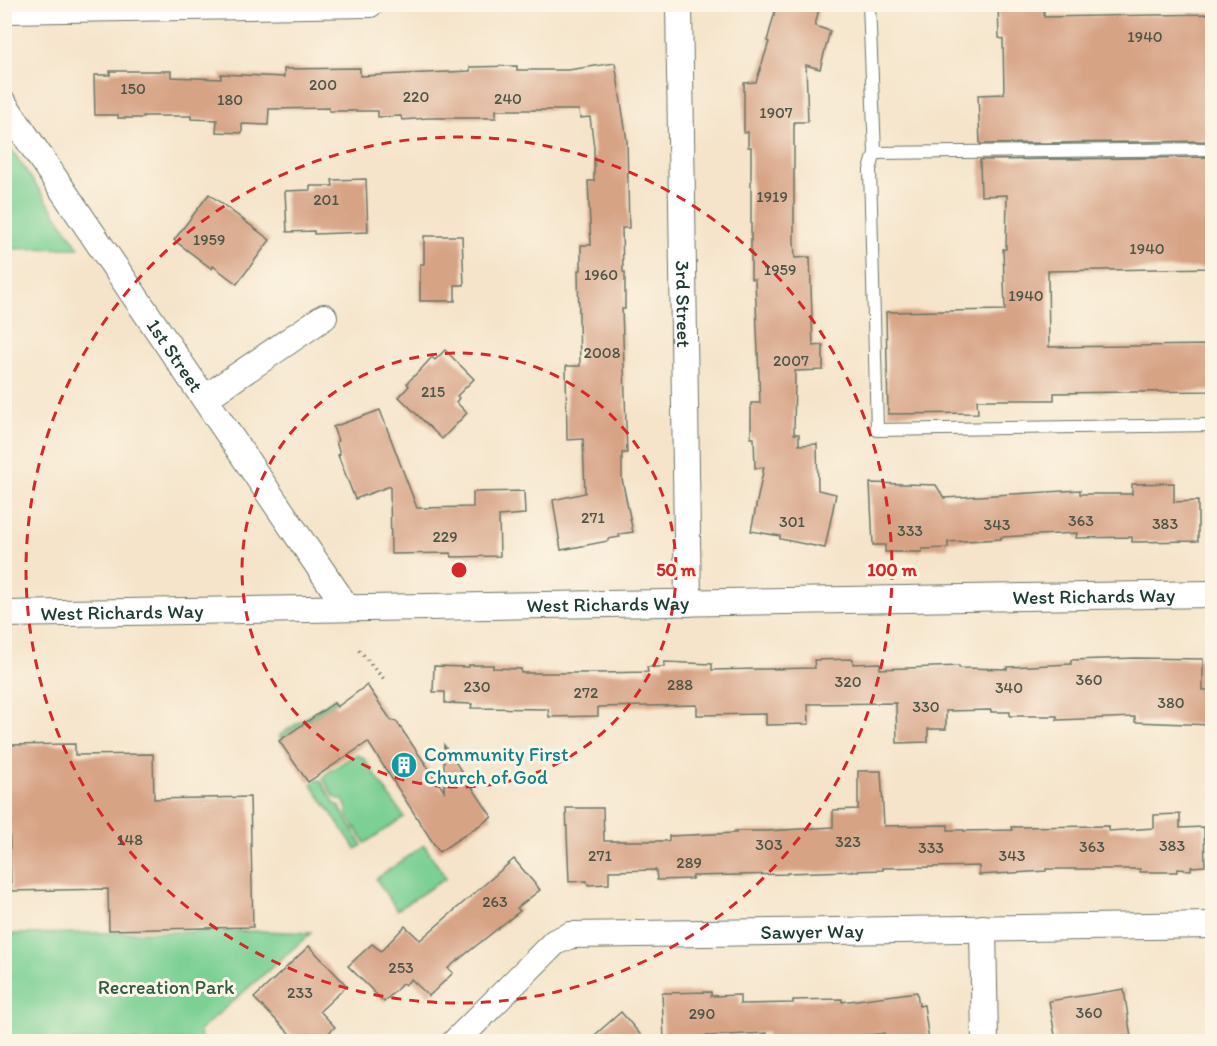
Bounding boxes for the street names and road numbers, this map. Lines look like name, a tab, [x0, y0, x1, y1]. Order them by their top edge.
street label: 3rd Street	[671, 260, 696, 348]
street label: 1st Street	[142, 314, 209, 397]
street label: West Richards Way	[1012, 583, 1176, 609]
street label: West Richards Way	[526, 591, 690, 617]
street label: West Richards Way	[40, 599, 204, 625]
street label: Sawyer Way	[760, 918, 865, 944]

